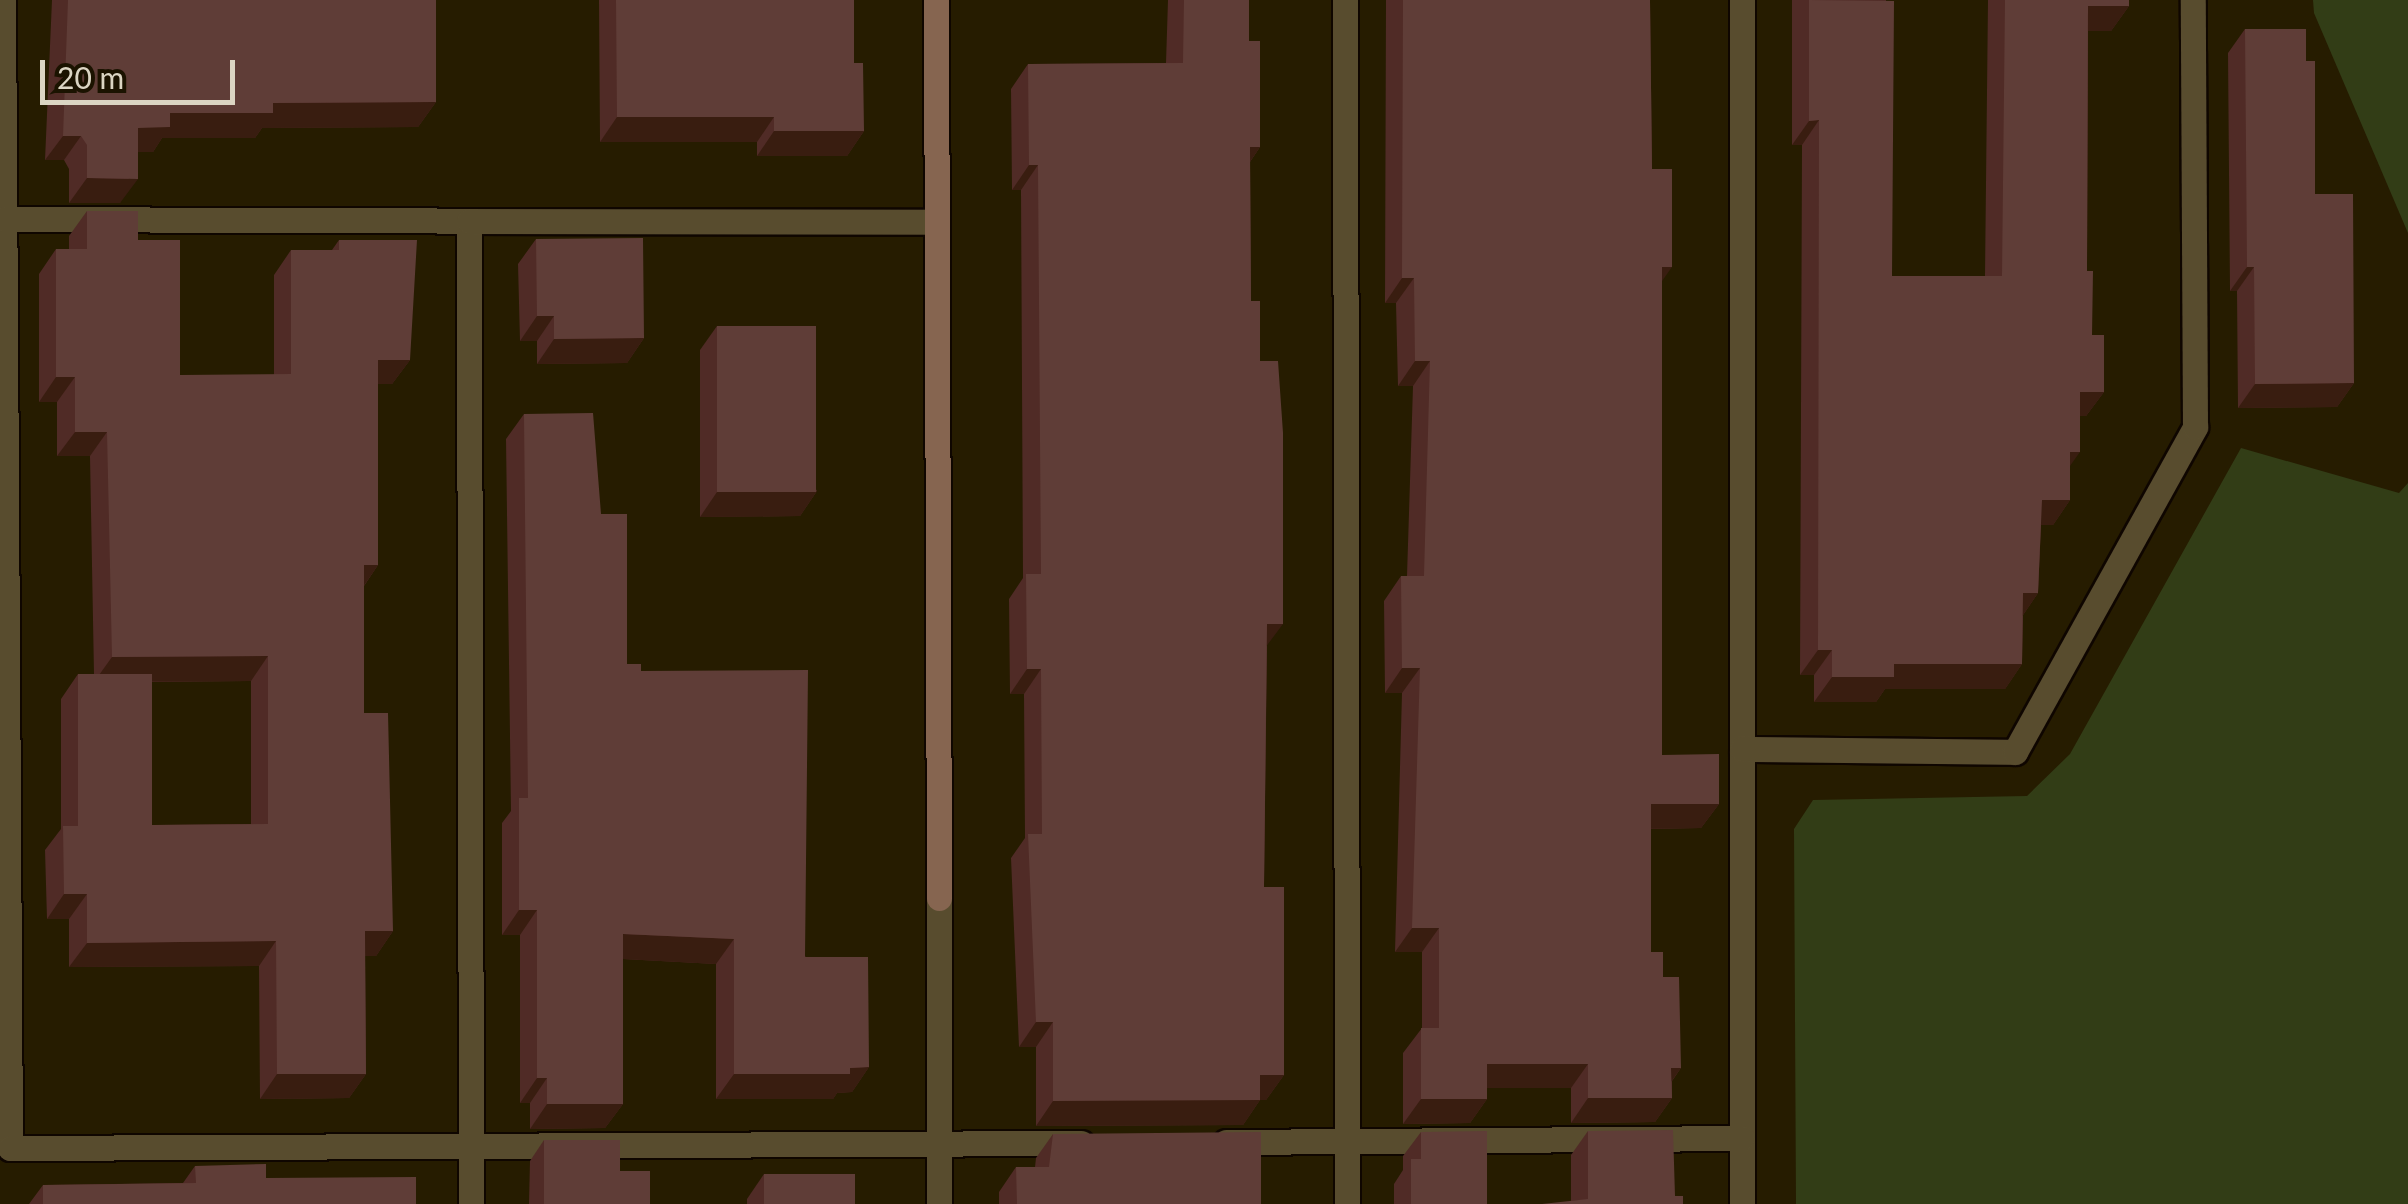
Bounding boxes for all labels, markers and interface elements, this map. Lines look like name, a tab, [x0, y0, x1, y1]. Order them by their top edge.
scale bar	[45, 40, 240, 102]
text: 20 m	[57, 59, 124, 95]

